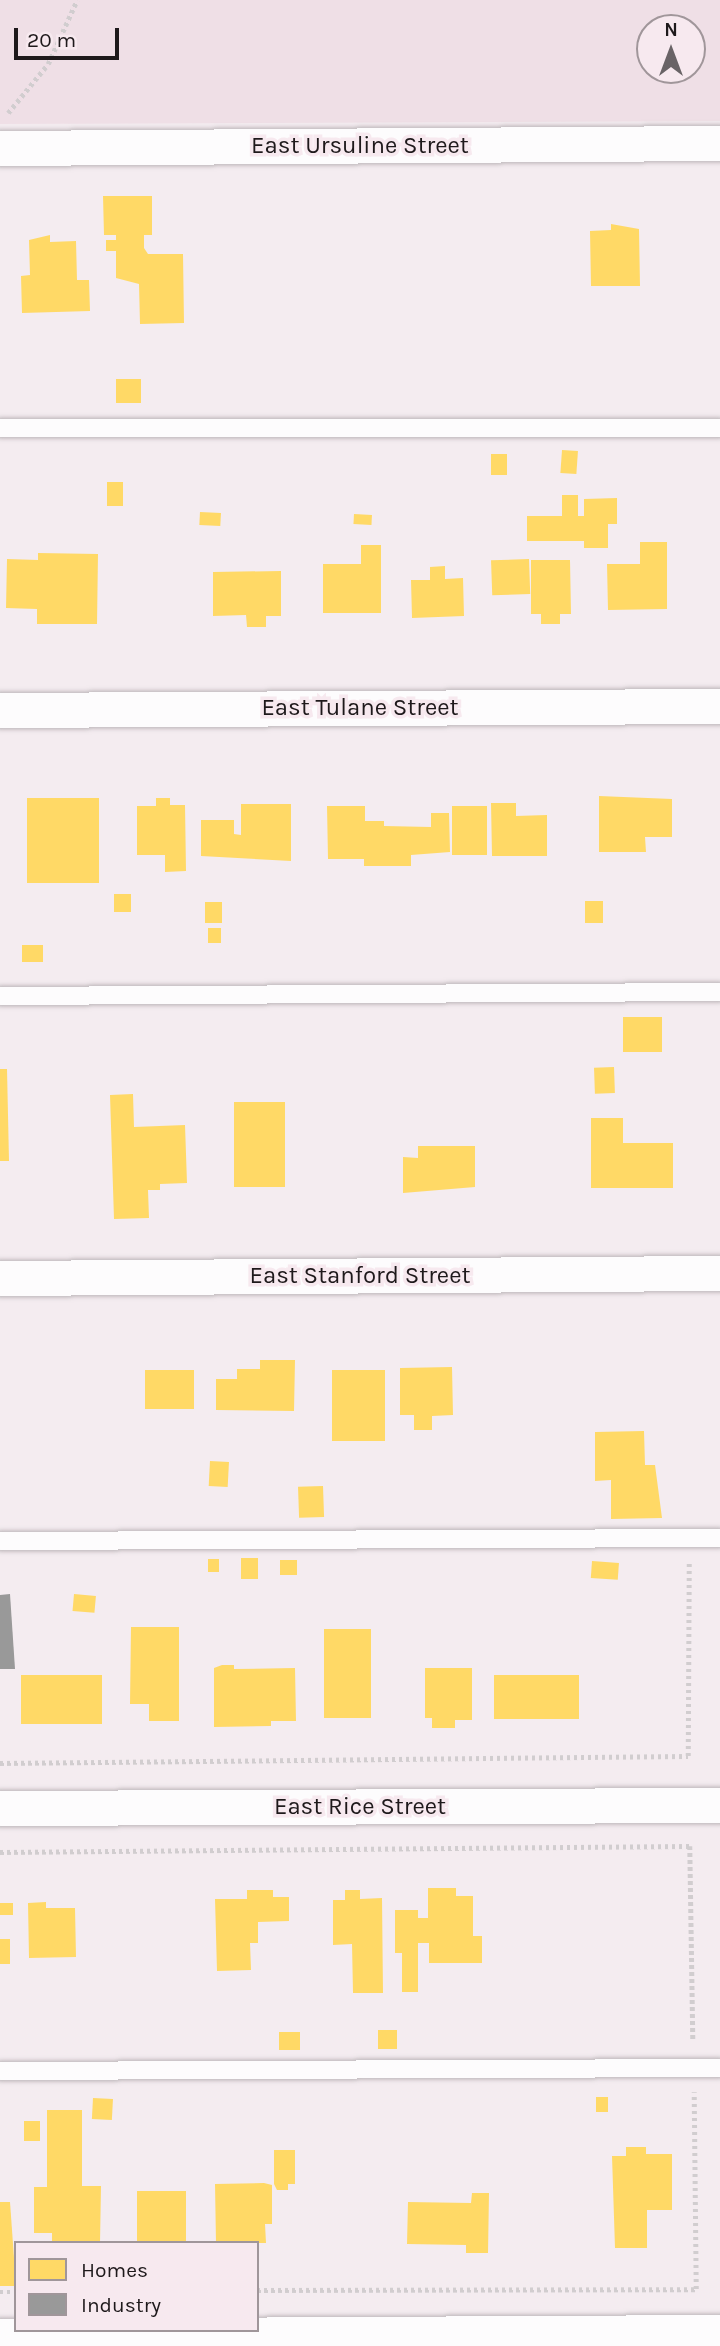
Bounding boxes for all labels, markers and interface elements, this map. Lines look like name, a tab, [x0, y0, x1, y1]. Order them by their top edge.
scale bar	[18, 14, 122, 58]
north arrow	[636, 14, 706, 84]
text: N	[664, 19, 678, 41]
text: 20 m	[27, 28, 76, 52]
street label: East Ursuline Street	[251, 132, 469, 160]
street label: East Tulane Street	[261, 694, 459, 722]
street label: East Stanford Street	[249, 1262, 471, 1290]
street label: East Rice Street	[274, 1793, 446, 1821]
legend	[14, 2241, 259, 2332]
text: Homes	[81, 2258, 148, 2282]
text: Industry	[81, 2293, 161, 2317]

